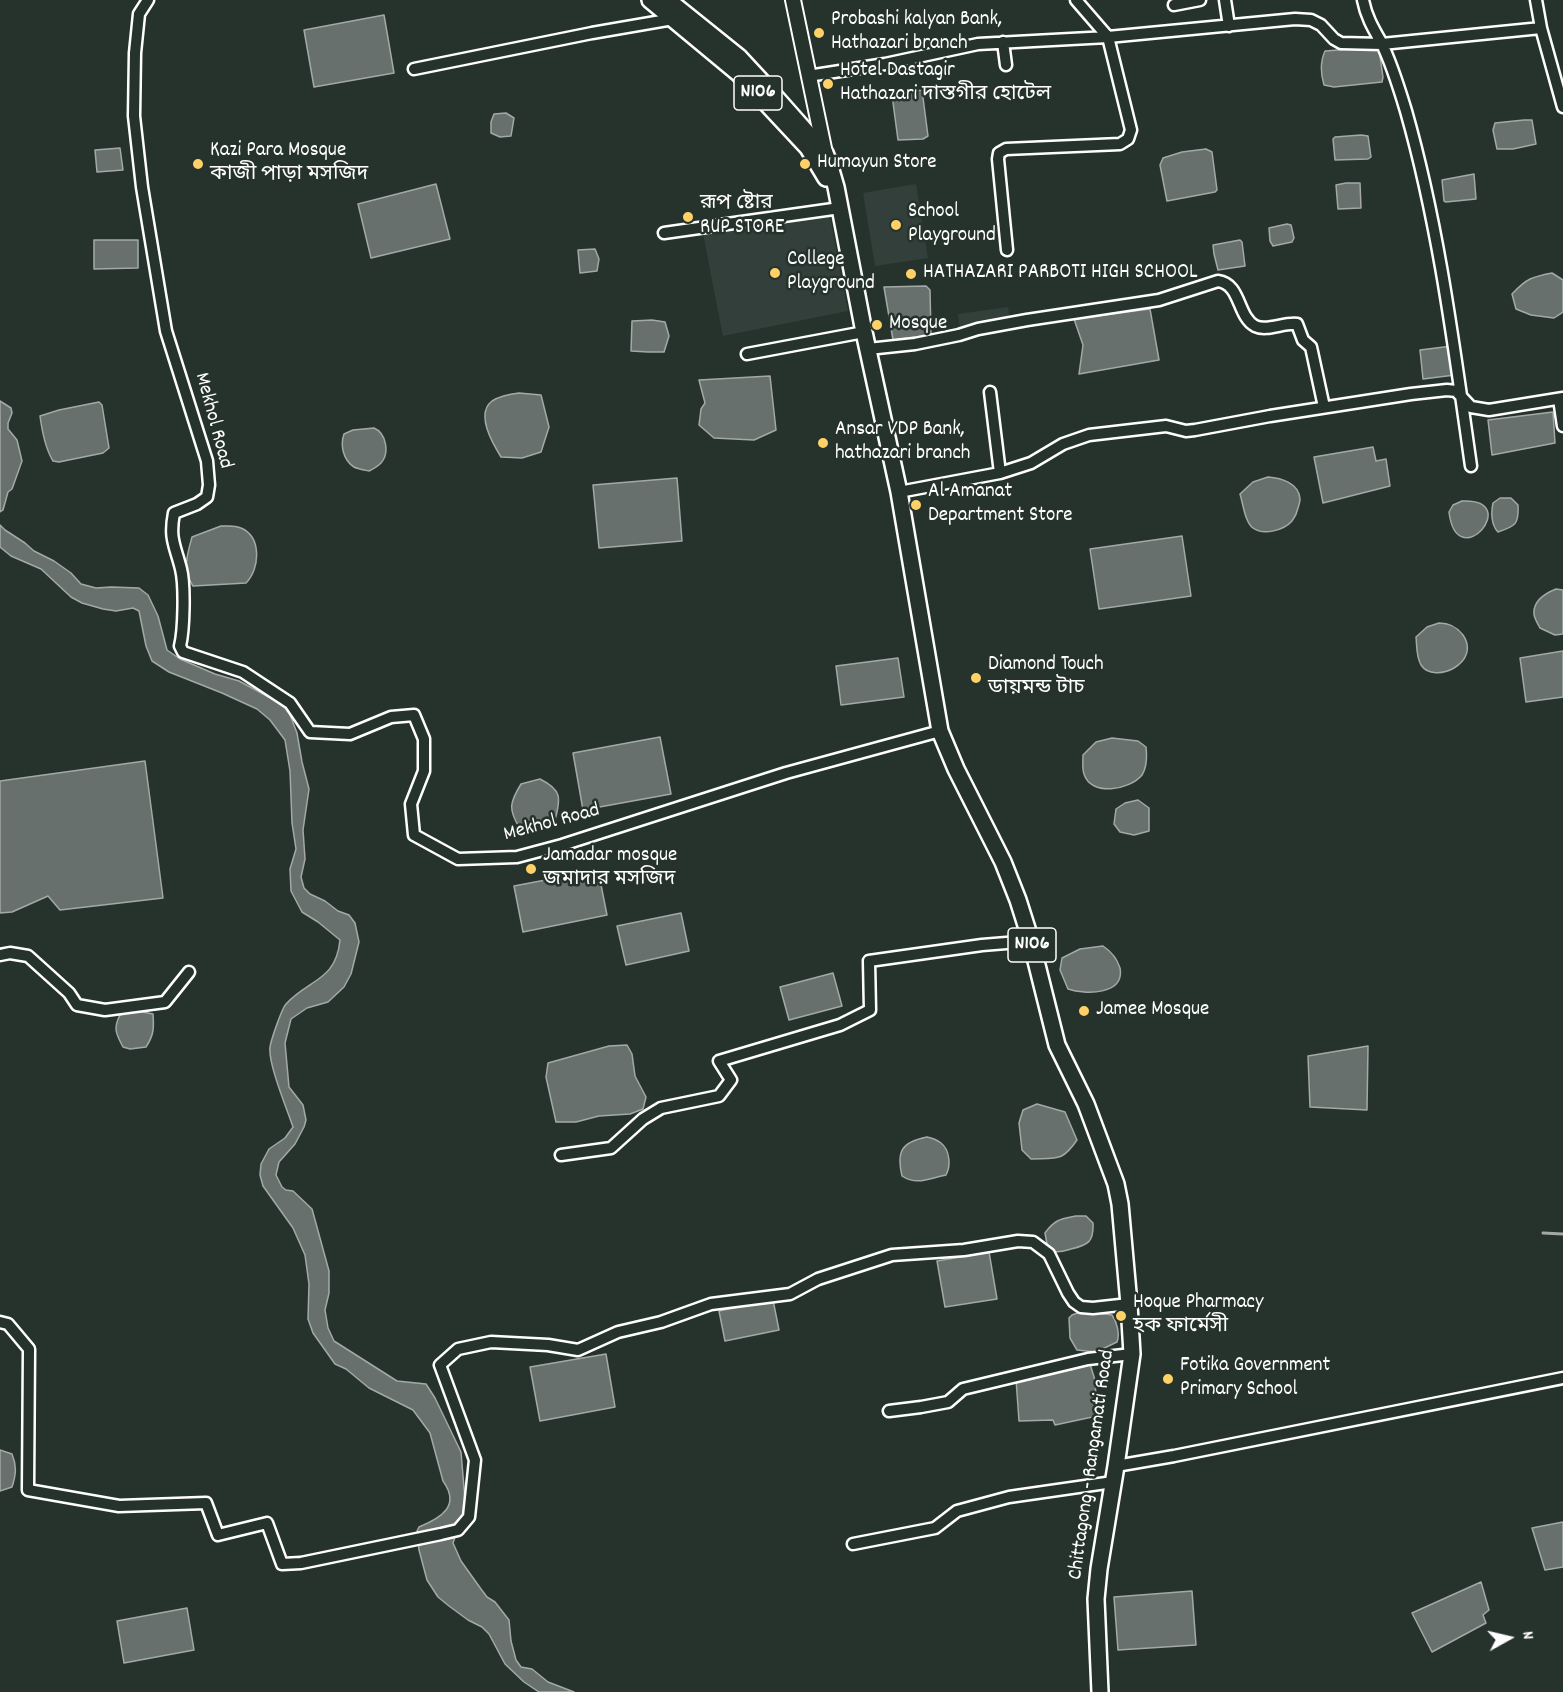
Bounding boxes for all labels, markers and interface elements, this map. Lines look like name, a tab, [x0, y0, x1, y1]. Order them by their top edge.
place label: Probashi kalyan Bank, Hathazari branch	[831, 8, 1002, 58]
marker: Probashi kalyan Bank, Hathazari branch	[812, 26, 826, 40]
place label: Hotel Dastagir Hathazari দাস্তগীর হোটেল	[840, 59, 1051, 109]
road number: N106	[734, 76, 782, 110]
marker: Hotel Dastagir Hathazari দাস্তগীর হোটেল	[821, 77, 835, 91]
place label: Kazi Para Mosque কাজী পাড়া মসজিদ	[210, 139, 368, 189]
place label: Humayun Store	[817, 151, 937, 177]
marker: Kazi Para Mosque কাজী পাড়া মসজিদ	[191, 157, 205, 171]
marker: Humayun Store	[798, 157, 812, 171]
place label: রূপ ষ্টোর RUP STORE	[700, 192, 784, 242]
place label: School Playground	[908, 200, 996, 250]
marker: রূপ ষ্টোর RUP STORE	[681, 210, 695, 224]
marker: School Playground	[889, 218, 903, 232]
place label: College Playground	[787, 248, 875, 298]
place label: HATHAZARI PARBOTI HIGH SCHOOL	[923, 261, 1198, 287]
marker: College Playground	[768, 266, 782, 280]
marker: HATHAZARI PARBOTI HIGH SCHOOL	[904, 267, 918, 281]
place label: Mosque	[889, 312, 947, 338]
marker: Mosque	[870, 318, 884, 332]
street label: Mekhol Road	[187, 370, 237, 472]
place label: Ansar VDP Bank, hathazari branch	[835, 418, 970, 468]
marker: Ansar VDP Bank, hathazari branch	[816, 436, 830, 450]
place label: Al Amanat Department Store	[928, 480, 1072, 530]
marker: Al Amanat Department Store	[909, 498, 923, 512]
place label: Diamond Touch ডায়মন্ড টাচ	[988, 653, 1104, 703]
marker: Diamond Touch ডায়মন্ড টাচ	[969, 671, 983, 685]
street label: Mekhol Road	[501, 799, 603, 849]
place label: Jamadar mosque জমাদার মসজিদ	[543, 844, 677, 894]
marker: Jamadar mosque জমাদার মসজিদ	[524, 862, 538, 876]
road number: N106	[1008, 928, 1056, 962]
place label: Jamee Mosque	[1096, 998, 1209, 1024]
marker: Jamee Mosque	[1077, 1004, 1091, 1018]
place label: Hoque Pharmacy হক ফার্মেসী	[1133, 1291, 1264, 1341]
marker: Hoque Pharmacy হক ফার্মেসী	[1114, 1309, 1128, 1323]
street label: Chittagong - Rangamati Road	[1064, 1348, 1122, 1582]
place label: Fotika Government Primary School	[1180, 1354, 1330, 1404]
marker: Fotika Government Primary School	[1161, 1372, 1175, 1386]
north arrow	[1479, 1608, 1539, 1668]
text: N	[1515, 1630, 1539, 1641]

